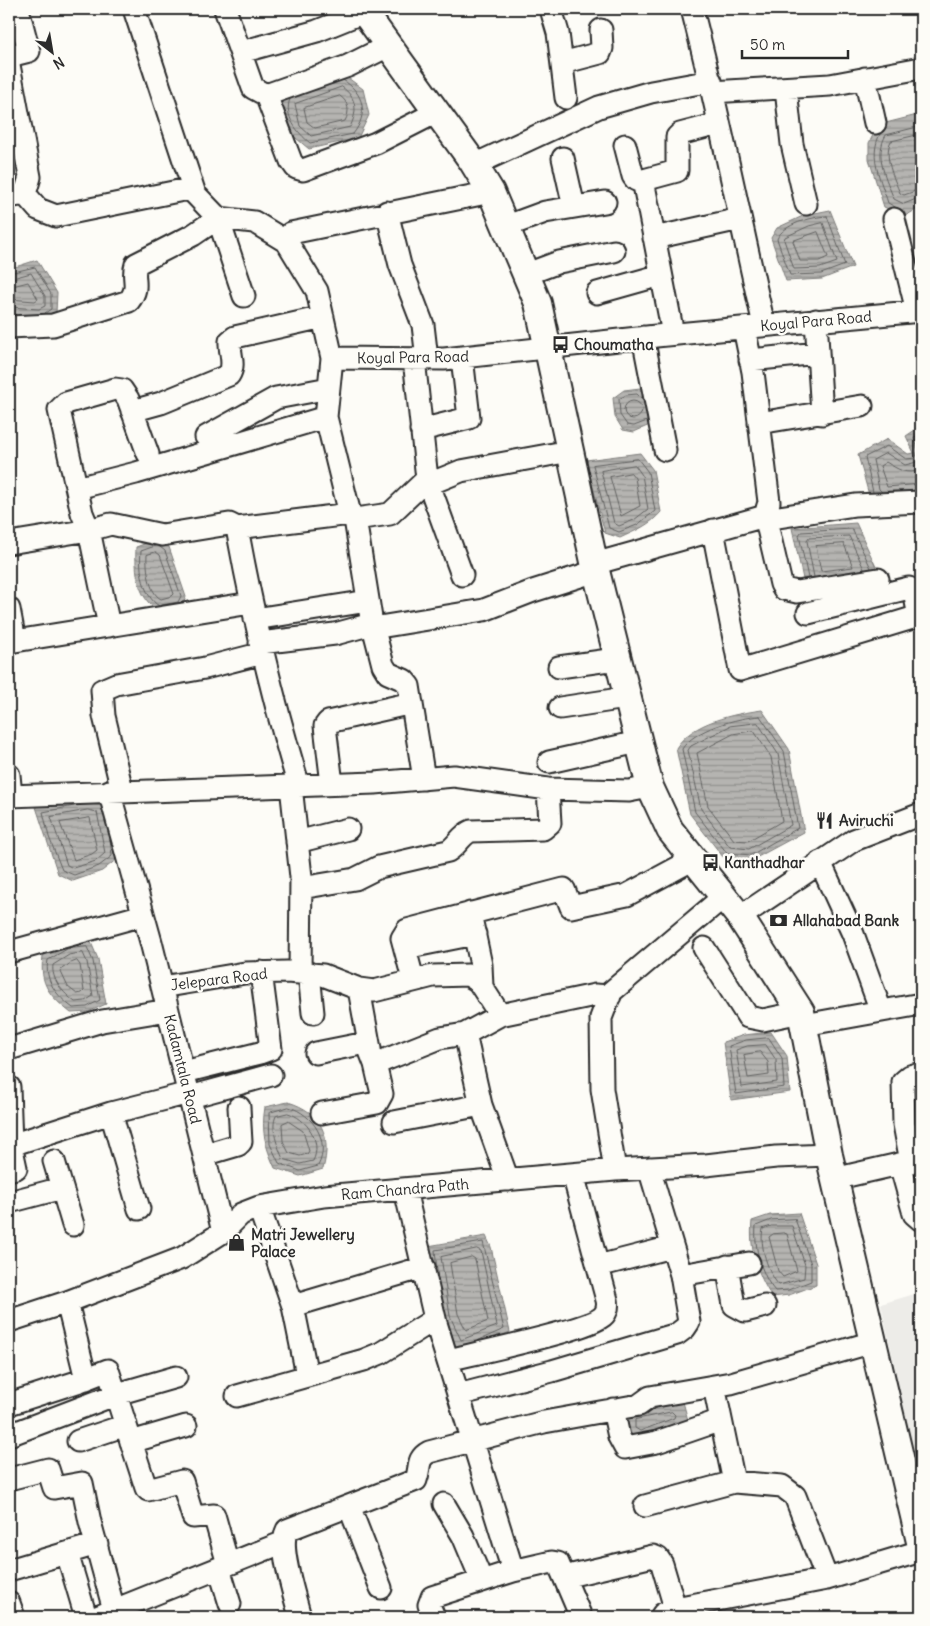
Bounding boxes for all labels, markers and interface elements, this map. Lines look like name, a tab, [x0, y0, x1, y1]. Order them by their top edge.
north arrow	[28, 28, 78, 78]
scale bar	[742, 28, 849, 60]
text: 50 m	[750, 35, 785, 54]
text: N	[50, 53, 67, 73]
street label: Koyal Para Road	[759, 307, 873, 335]
bus stop icon: Choumatha	[550, 334, 570, 354]
place label: Choumatha	[574, 335, 654, 354]
street label: Koyal Para Road	[357, 347, 469, 367]
restaurant icon: Aviruchi	[815, 810, 835, 830]
place label: Aviruchi	[839, 811, 894, 830]
bus stop icon: Kanthadhar	[700, 852, 720, 872]
place label: Kanthadhar	[724, 853, 806, 872]
bank icon: Allahabad Bank	[769, 910, 789, 930]
place label: Allahabad Bank	[793, 911, 899, 930]
street label: Jelepara Road	[169, 964, 269, 994]
street label: Kadamtala Road	[160, 1012, 206, 1126]
street label: Ram Chandra Path	[340, 1174, 470, 1204]
place label: Matri Jewellery Palace	[251, 1225, 355, 1261]
shop icon: Matri Jewellery Palace	[227, 1233, 247, 1253]

